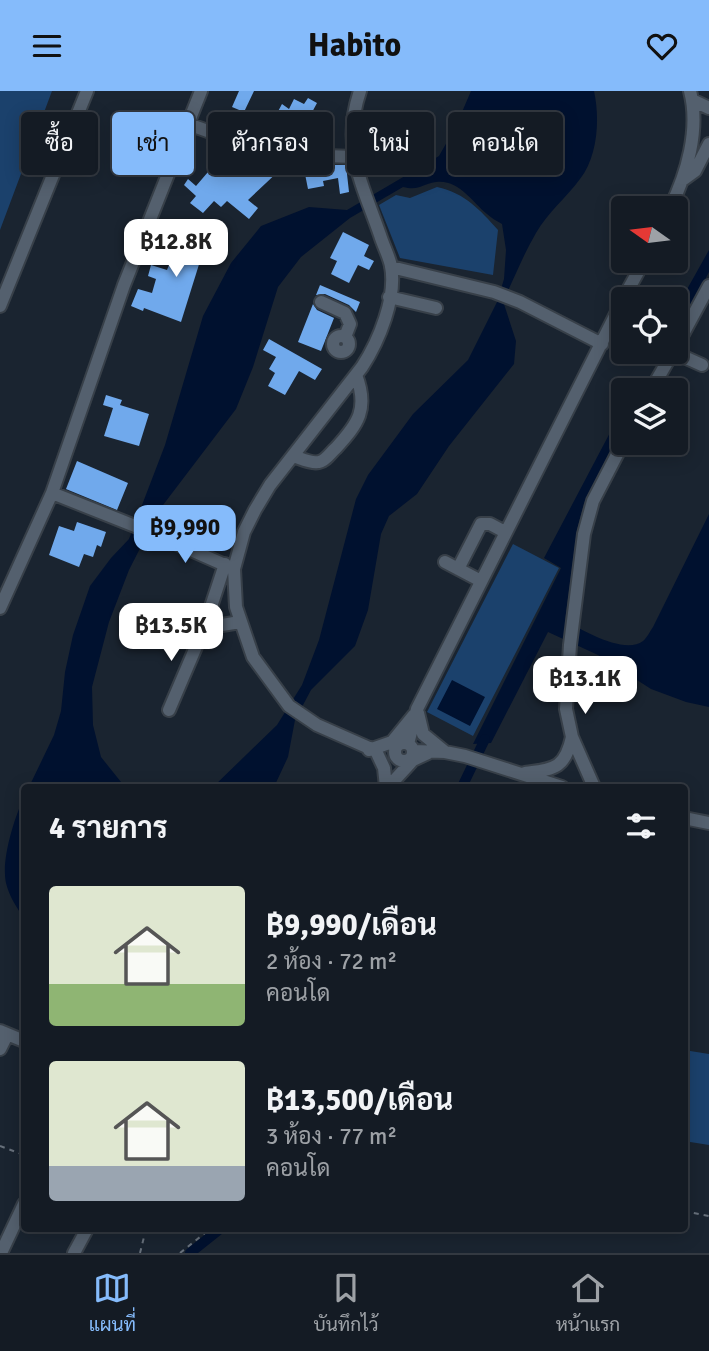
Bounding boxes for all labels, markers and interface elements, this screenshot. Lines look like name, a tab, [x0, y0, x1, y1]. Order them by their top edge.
text: Habito	[308, 26, 401, 65]
icon: menu	[28, 27, 66, 65]
icon: heart	[643, 27, 681, 65]
chip: ซื้อ	[21, 112, 98, 175]
chip: เช่า	[112, 112, 194, 175]
chip: ตัวกรอง	[208, 112, 333, 175]
chip: ใหม่	[347, 112, 434, 175]
chip: คอนโด	[448, 112, 563, 175]
north arrow	[611, 196, 688, 273]
map controls	[611, 196, 688, 455]
pin: ฿12.8K	[119, 219, 233, 279]
text: ฿12.8K	[140, 227, 212, 256]
button: locate	[611, 287, 688, 364]
button: layers	[611, 378, 688, 455]
pin: ฿9,990	[128, 505, 242, 565]
text: ฿9,990	[150, 513, 220, 542]
pin: ฿13.5K	[114, 603, 228, 663]
text: ฿13.5K	[135, 611, 207, 640]
pin: ฿13.1K	[528, 657, 642, 716]
text: ฿13.1K	[549, 664, 621, 693]
icon: filters	[622, 807, 660, 845]
text: 4 รายการ	[49, 810, 168, 847]
text: ฿9,990/เดือน	[266, 907, 437, 944]
icon: home	[105, 914, 189, 998]
text: 2 ห้อง · 72 m²	[266, 947, 397, 976]
text: คอนโด	[266, 979, 330, 1008]
text: ฿13,500/เดือน	[266, 1082, 453, 1119]
icon: home	[105, 1089, 189, 1173]
text: 3 ห้อง · 77 m²	[266, 1122, 397, 1151]
text: คอนโด	[266, 1154, 330, 1183]
tab: แผนที่	[89, 1269, 136, 1337]
tab: บันทึกไว้	[313, 1269, 378, 1337]
tab: หน้าแรก	[556, 1269, 620, 1337]

